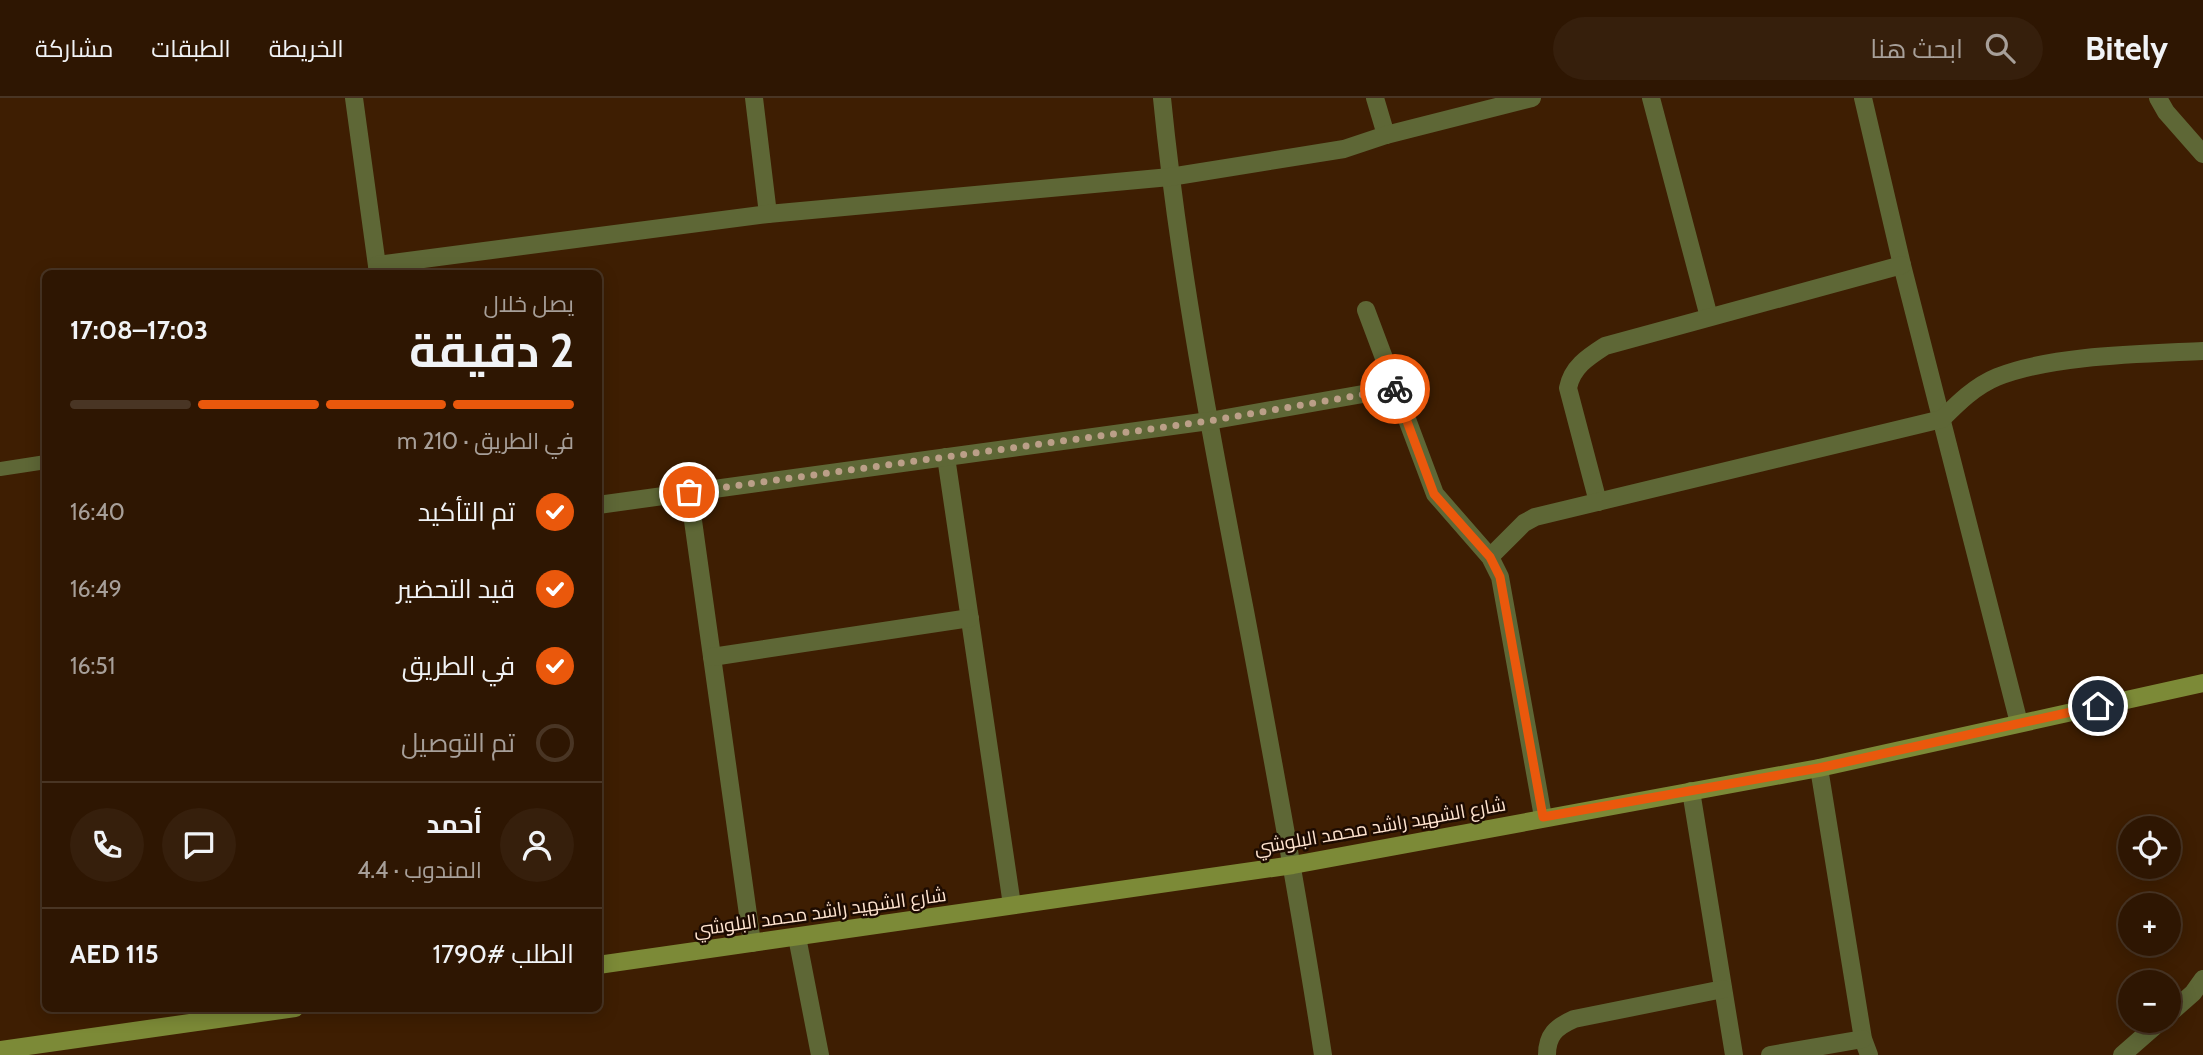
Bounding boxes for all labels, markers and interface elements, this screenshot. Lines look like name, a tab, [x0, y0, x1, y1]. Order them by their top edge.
search box	[1553, 17, 2043, 80]
text: Bitely	[2085, 28, 2168, 68]
icon: search	[1981, 29, 2019, 67]
text: ابحث هنا	[1870, 33, 1963, 65]
text: مشاركة	[35, 34, 113, 63]
text: الطبقات	[151, 34, 231, 63]
text: الخريطة	[269, 34, 344, 63]
text: يصل خلال	[483, 290, 574, 318]
text: 17:03–17:08	[70, 314, 208, 346]
text: 2 دقيقة	[409, 323, 574, 379]
courier	[1360, 354, 1430, 424]
icon: bike	[1376, 370, 1414, 408]
text: في الطريق · 210 m	[397, 427, 574, 455]
pin	[659, 462, 719, 522]
icon: bag	[670, 473, 708, 511]
icon: check	[536, 493, 574, 531]
text: تم التأكيد	[418, 496, 515, 528]
text: 16:40	[70, 498, 125, 526]
icon: check	[536, 570, 574, 608]
text: قيد التحضير	[397, 573, 515, 605]
text: 16:49	[70, 575, 122, 603]
icon: check	[536, 647, 574, 685]
text: في الطريق	[402, 650, 515, 682]
text: 16:51	[70, 652, 115, 680]
pin	[2068, 676, 2128, 736]
icon: home	[2079, 687, 2117, 725]
text: تم التوصيل	[401, 727, 515, 759]
street label: شارع الشهيد راشد محمد البلوشي	[1252, 793, 1508, 862]
button: phone	[70, 808, 144, 882]
button: chat	[162, 808, 236, 882]
text: أحمد	[426, 808, 482, 840]
button: person	[500, 808, 574, 882]
map controls	[2118, 816, 2181, 1033]
button: locate	[2118, 816, 2181, 879]
text: المندوب · 4.4	[357, 856, 482, 884]
street label: شارع الشهيد راشد محمد البلوشي	[692, 883, 948, 944]
button: +	[2118, 893, 2181, 956]
text: AED 115	[70, 938, 159, 970]
text: الطلب #1790	[433, 938, 574, 970]
button: −	[2118, 970, 2181, 1033]

